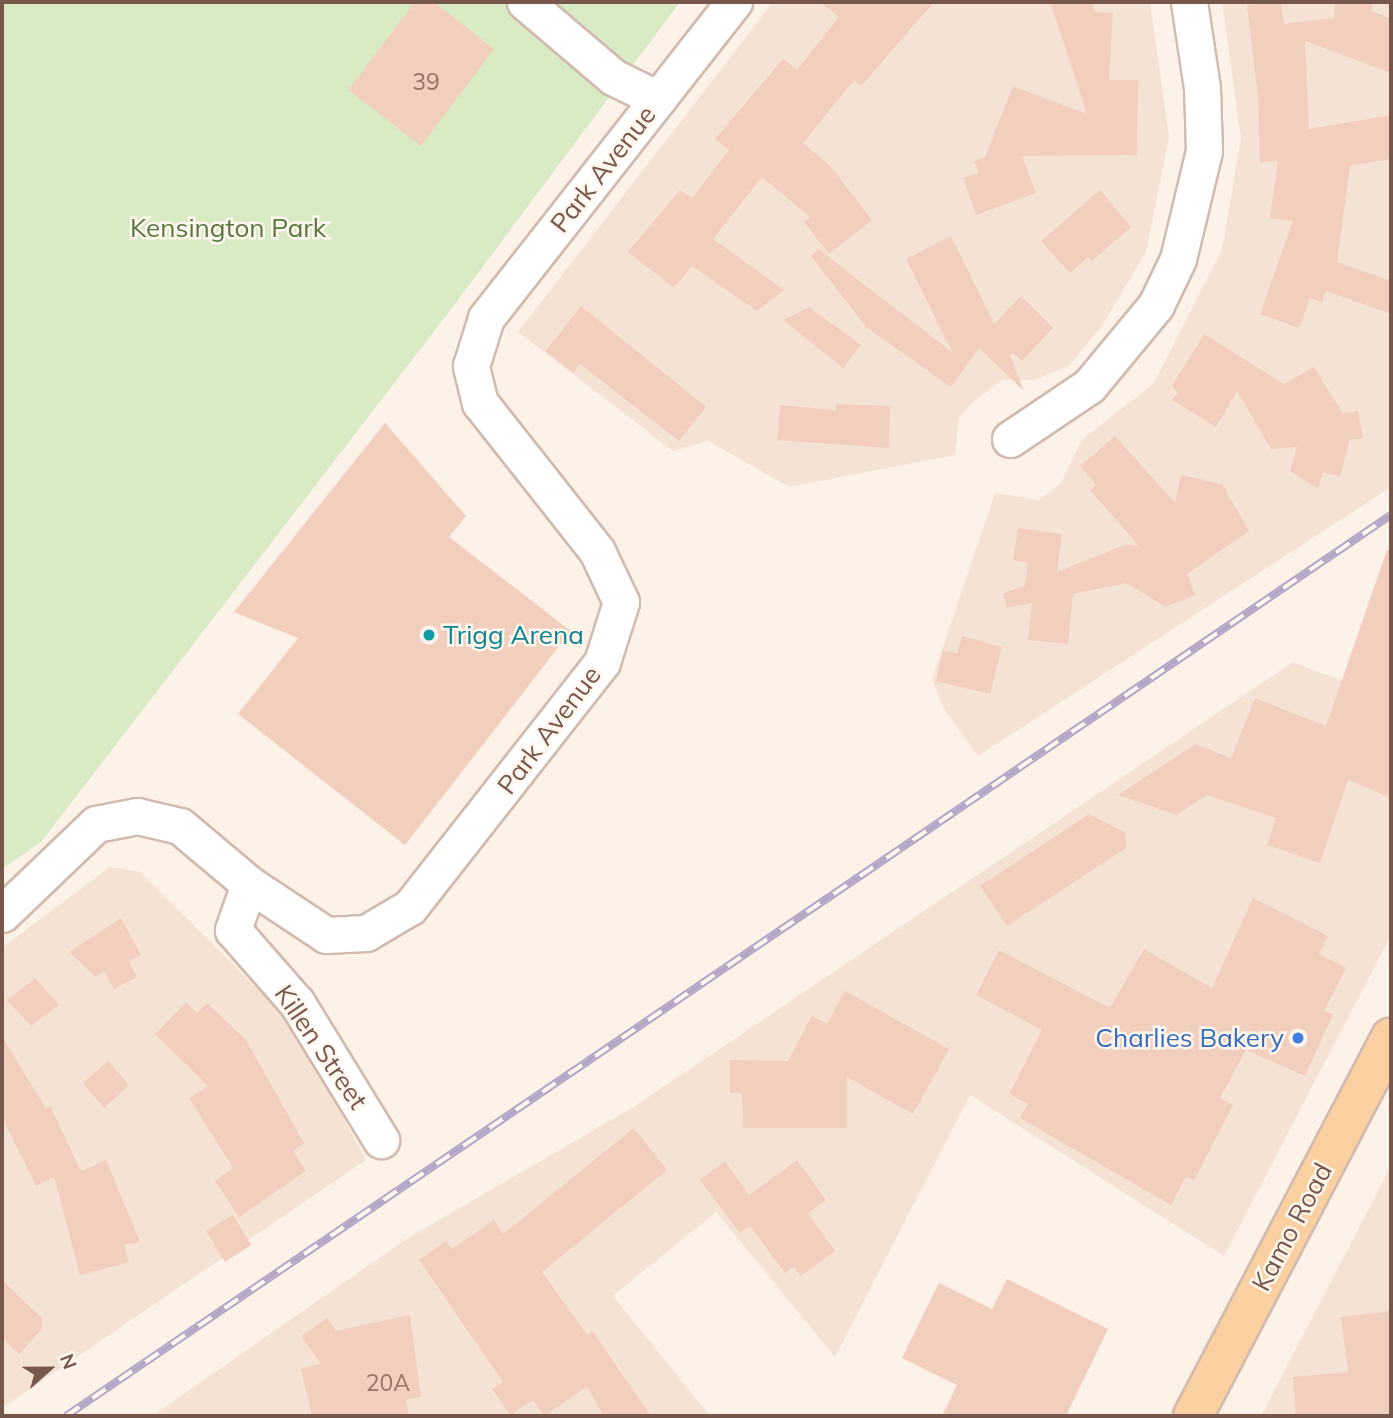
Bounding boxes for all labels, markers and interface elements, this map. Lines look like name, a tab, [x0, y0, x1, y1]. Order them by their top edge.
house number: 39	[412, 68, 440, 96]
street label: Park Avenue	[544, 99, 662, 239]
park label: Kensington Park	[130, 212, 326, 244]
place label: Trigg Arena	[443, 619, 584, 651]
marker: Trigg Arena	[421, 627, 437, 643]
street label: Park Avenue	[491, 660, 607, 800]
street label: Killen Street	[268, 979, 374, 1115]
place label: Charlies Bakery	[1095, 1022, 1284, 1054]
marker: Charlies Bakery	[1290, 1030, 1306, 1046]
street label: Kamo Road	[1245, 1158, 1339, 1296]
north arrow	[14, 1334, 84, 1404]
text: N	[55, 1350, 82, 1372]
house number: 20A	[366, 1369, 410, 1397]

